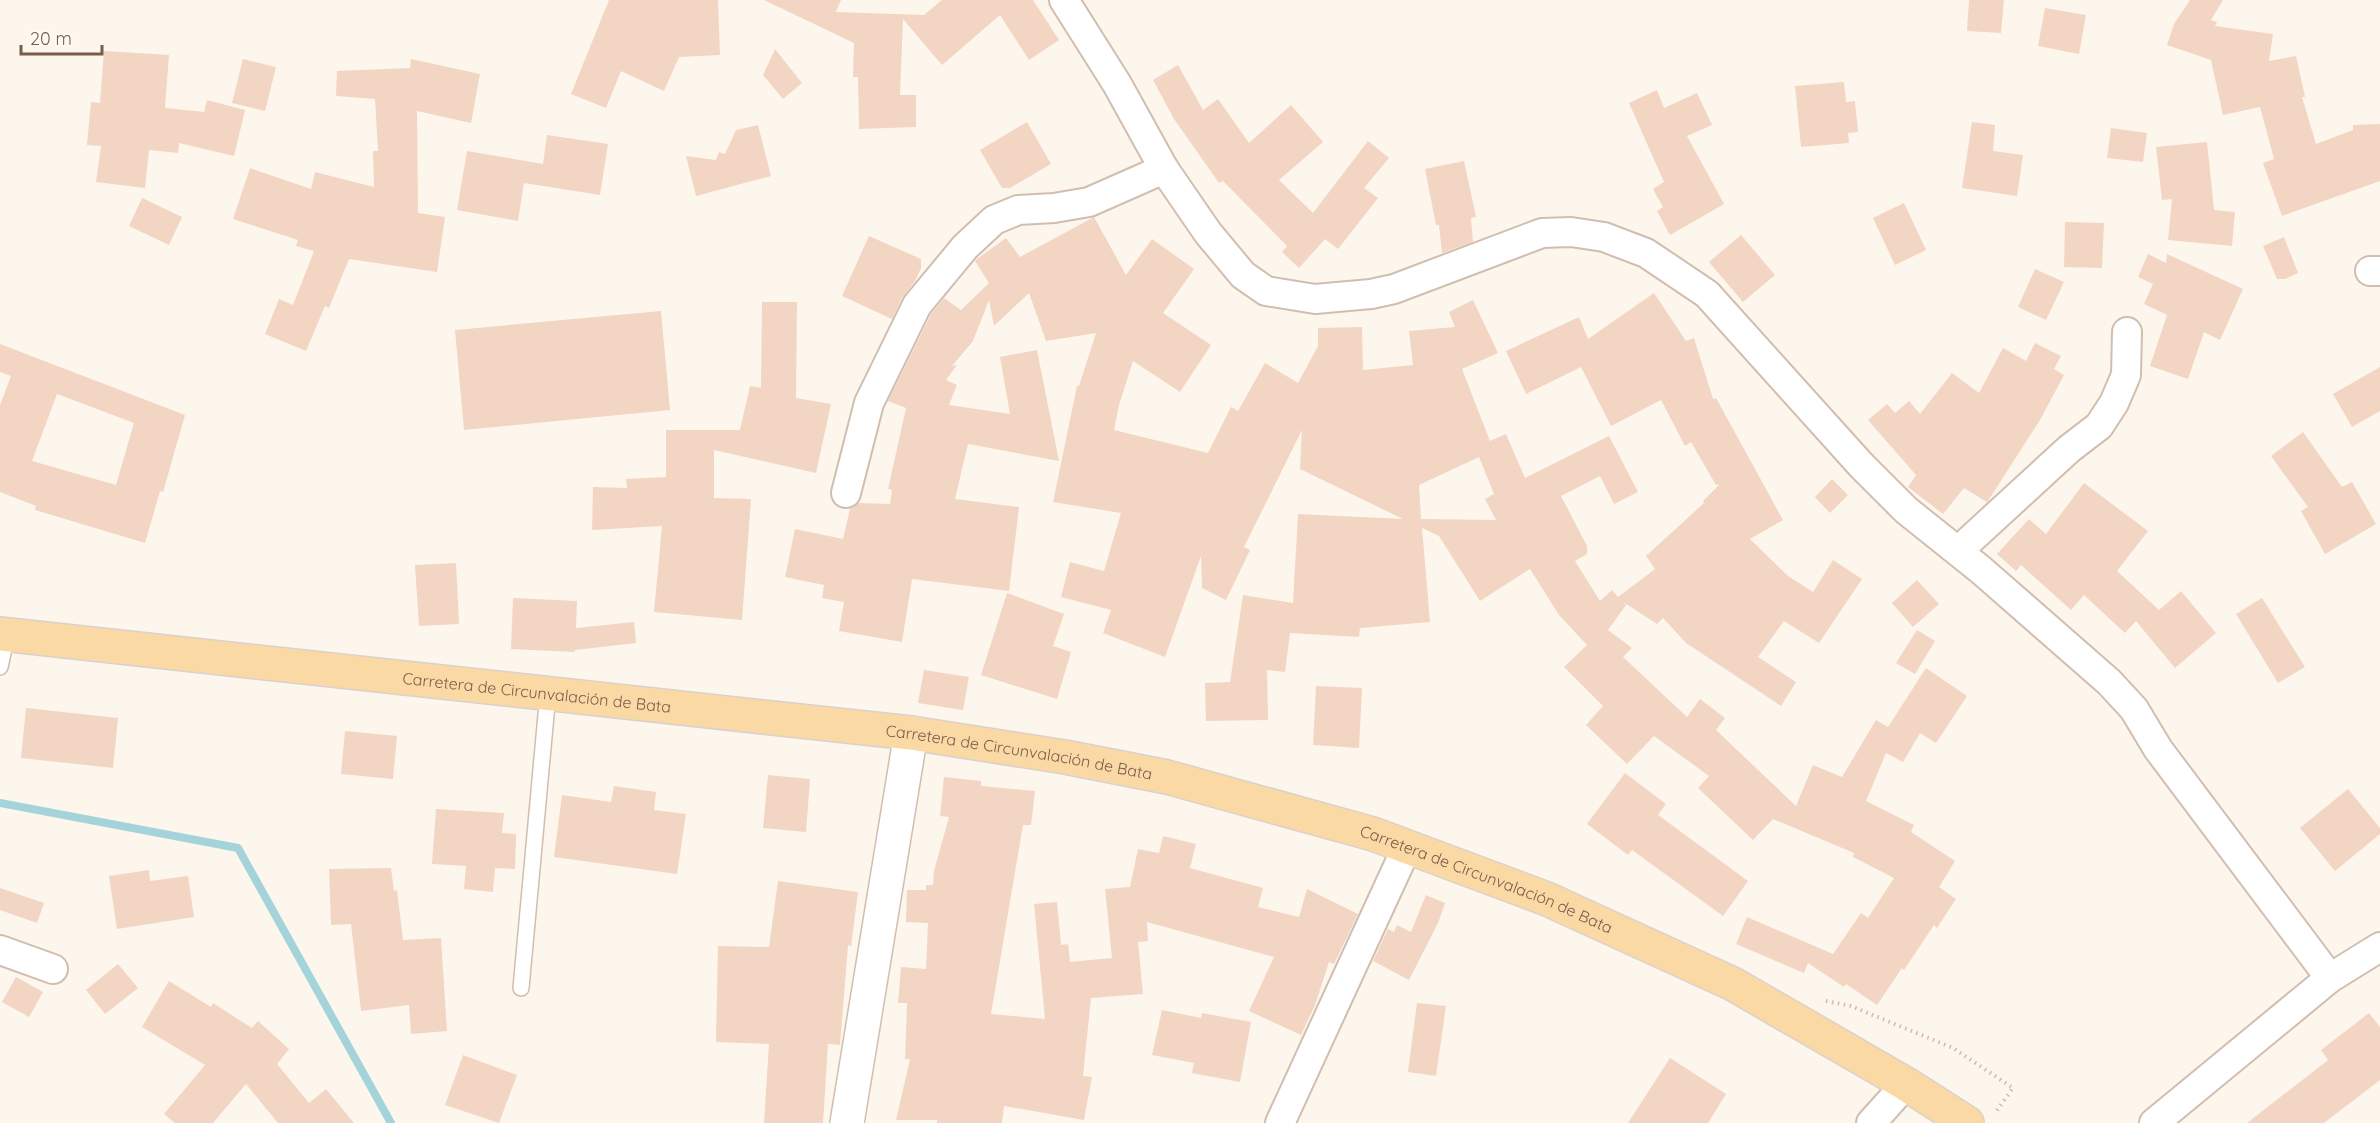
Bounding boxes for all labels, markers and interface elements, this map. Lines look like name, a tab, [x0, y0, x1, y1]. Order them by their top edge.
scale bar	[21, 18, 102, 56]
text: 20 m	[30, 27, 72, 50]
street label: Carretera de Circunvalación de Bata	[402, 668, 672, 717]
street label: Carretera de Circunvalación de Bata	[885, 720, 1154, 784]
street label: Carretera de Circunvalación de Bata	[1358, 821, 1616, 938]

